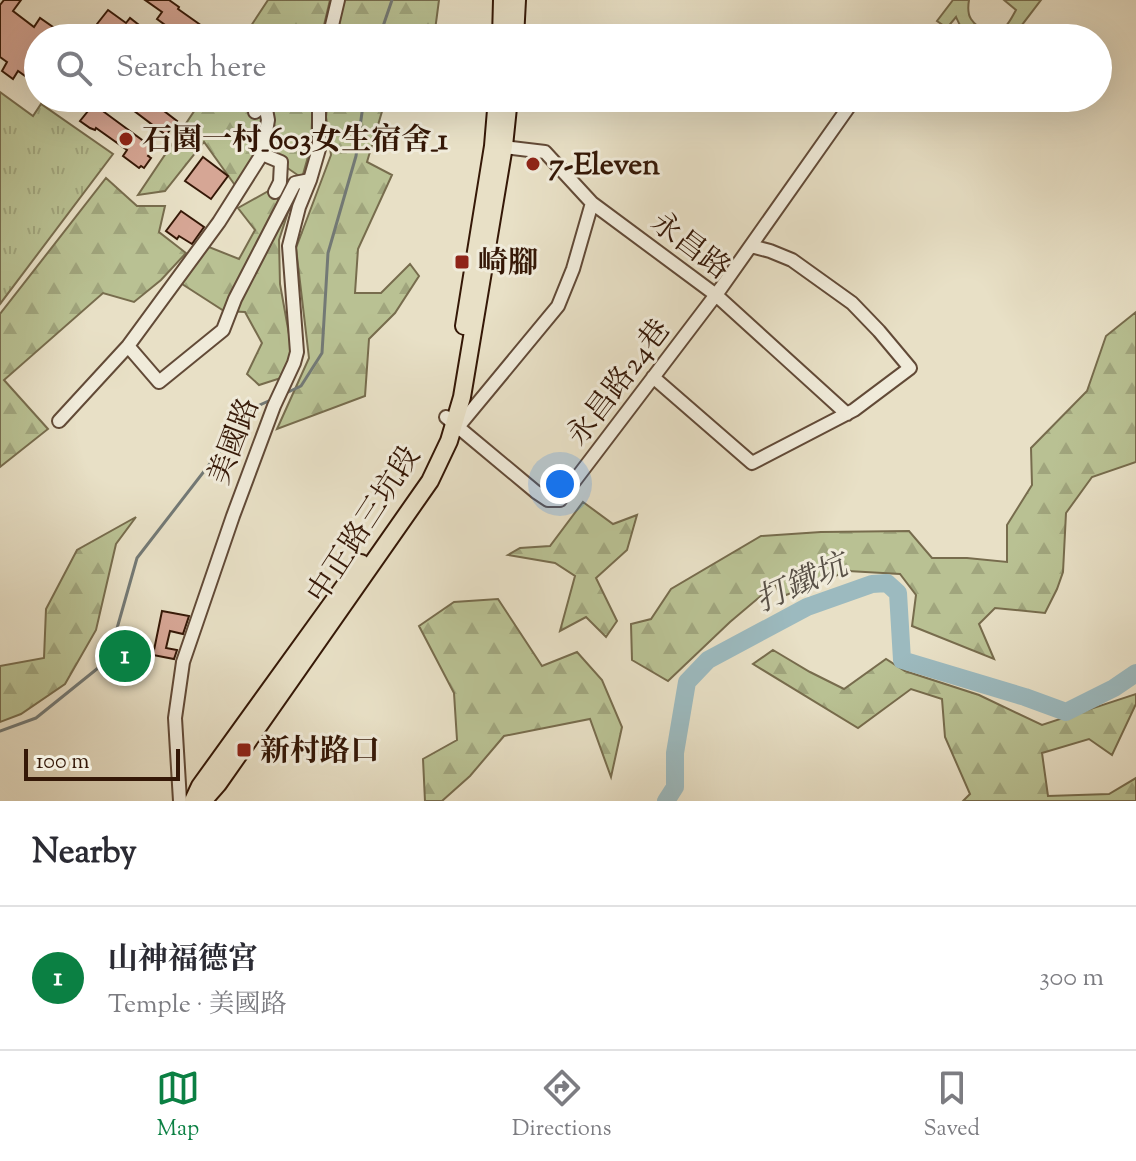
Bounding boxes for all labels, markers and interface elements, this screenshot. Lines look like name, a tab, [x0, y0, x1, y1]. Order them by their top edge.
search box	[24, 24, 1112, 112]
icon: search	[52, 46, 96, 90]
text: Search here	[116, 47, 266, 90]
place label: 石園一村_603女生宿舍_1	[142, 120, 449, 163]
marker: 石園一村_603女生宿舍_1	[117, 130, 135, 148]
place label: 7-Eleven	[549, 145, 660, 188]
marker: 7-Eleven	[524, 155, 542, 173]
street label: 永昌路	[641, 203, 738, 291]
place label: 崎腳	[478, 243, 538, 286]
marker: 崎腳	[453, 253, 471, 271]
street label: 永昌路24巷	[558, 311, 682, 456]
street label: 美國路	[199, 392, 272, 492]
street label: 中正路三坑段	[298, 438, 432, 613]
your location	[540, 464, 580, 504]
water label: 打鐵坑	[749, 542, 860, 625]
pin: 1	[99, 626, 151, 686]
place label: 新村路口	[260, 731, 380, 774]
marker: 新村路口	[235, 741, 253, 759]
scale bar	[24, 745, 180, 781]
text: 100 m	[36, 747, 89, 779]
text: Nearby	[32, 829, 137, 878]
text: 山神福德宮	[108, 939, 258, 982]
text: 1	[54, 960, 62, 997]
text: 300 m	[1039, 960, 1104, 997]
text: Temple · 美國路	[108, 987, 286, 1024]
tab: Map	[156, 1066, 200, 1146]
tab: Directions	[512, 1066, 611, 1146]
tab: Saved	[923, 1066, 980, 1146]

